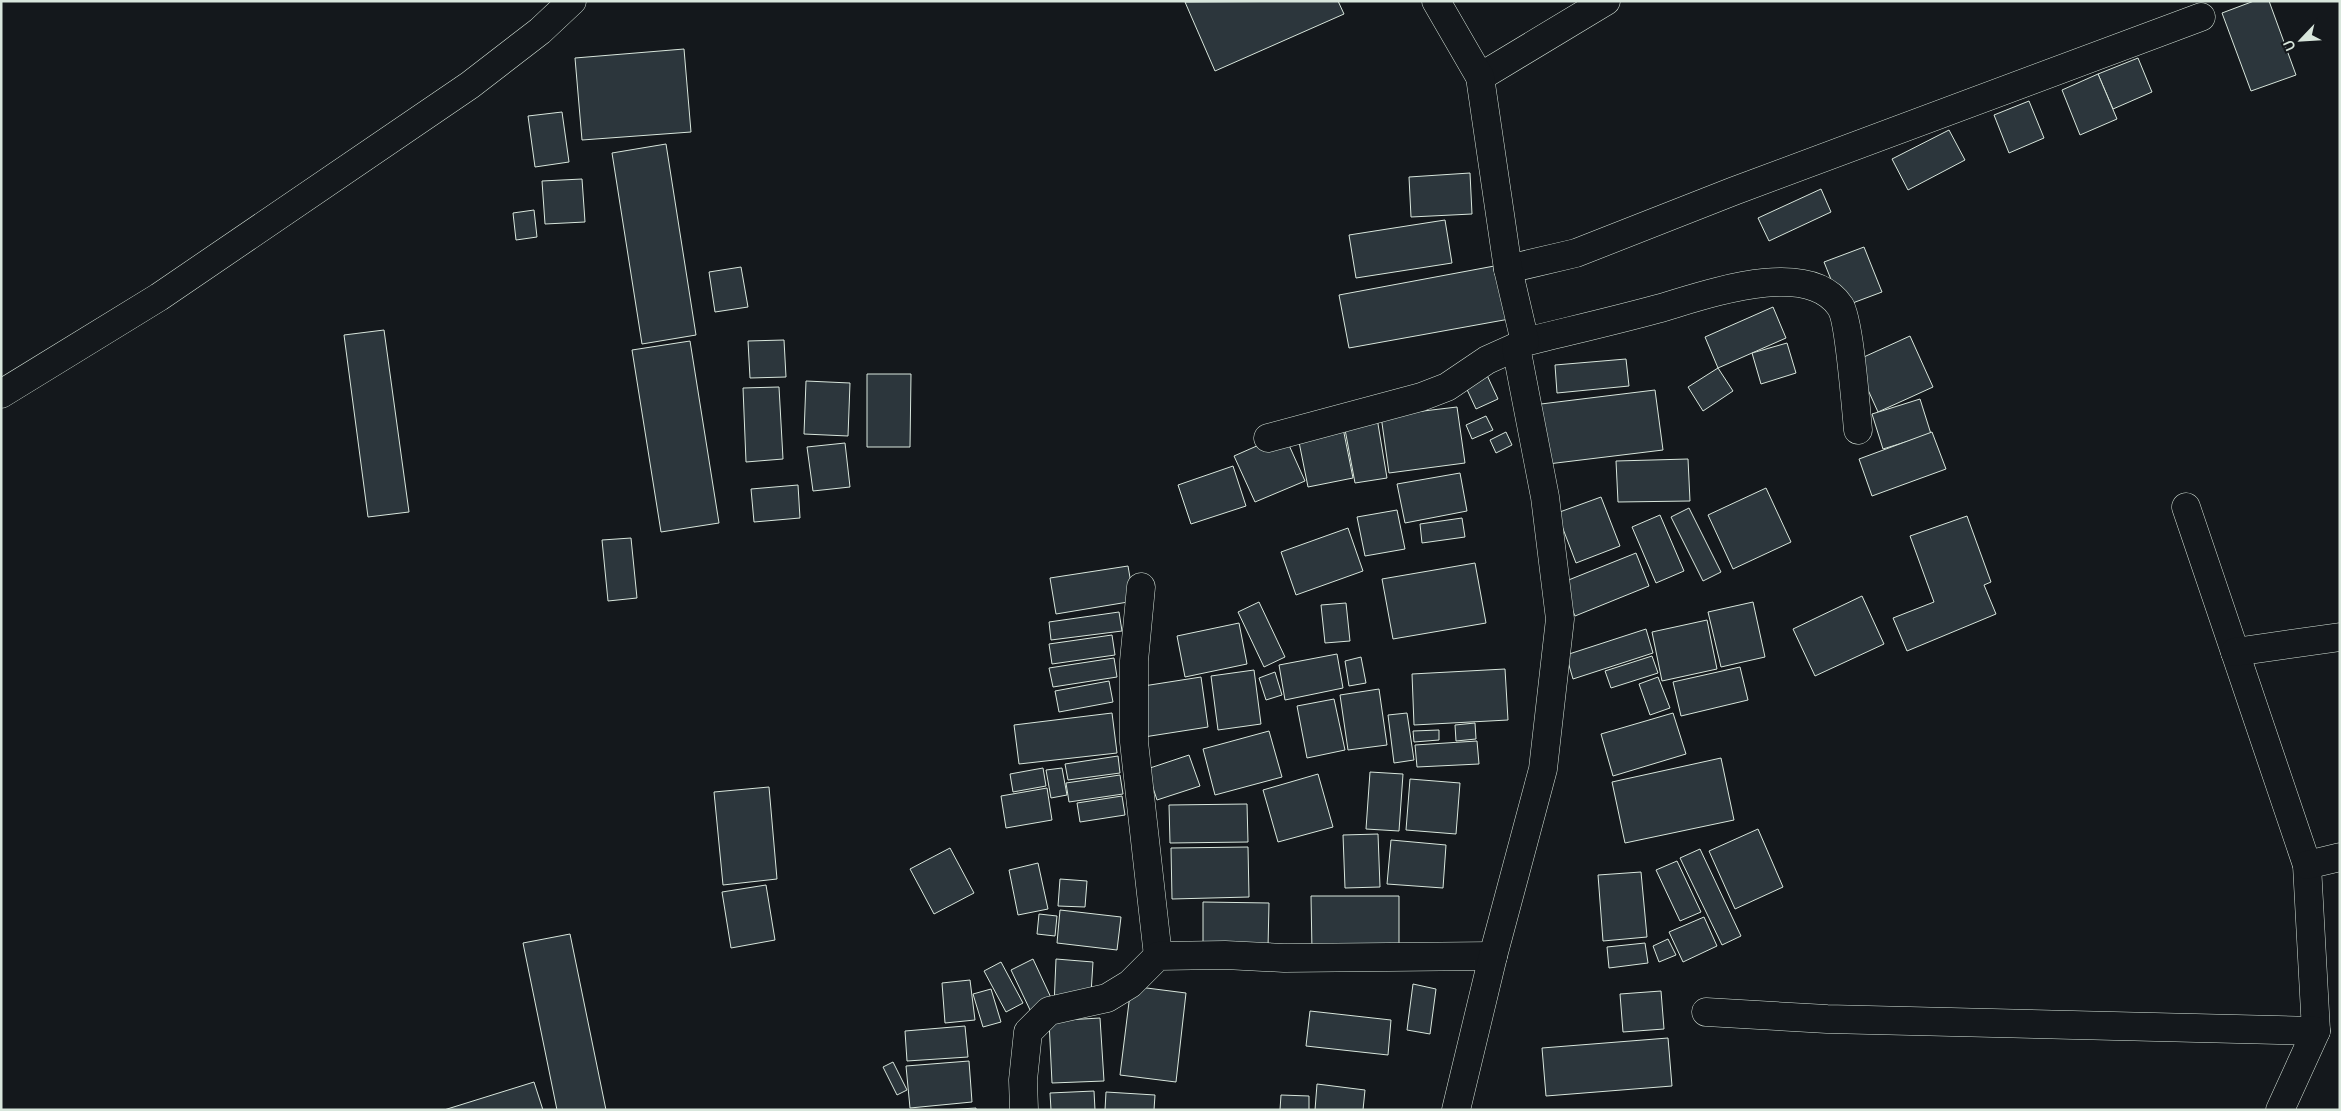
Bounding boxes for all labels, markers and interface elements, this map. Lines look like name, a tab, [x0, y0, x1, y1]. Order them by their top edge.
north arrow	[2276, 15, 2326, 65]
text: U	[2278, 37, 2300, 54]

